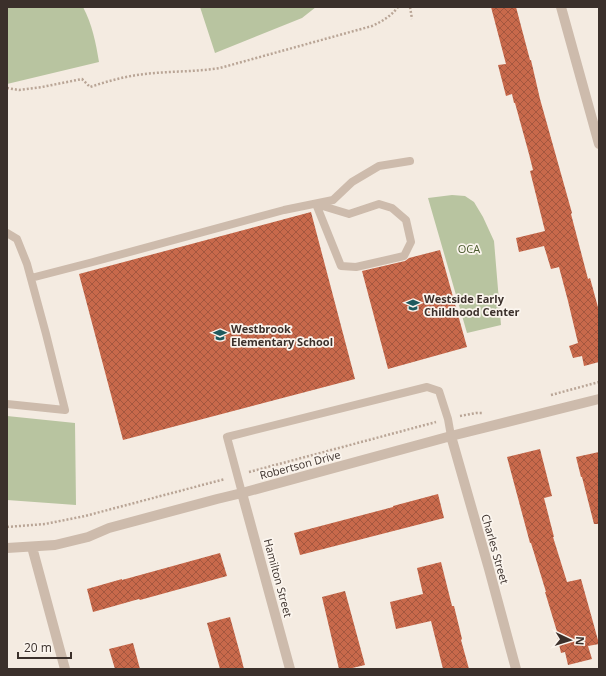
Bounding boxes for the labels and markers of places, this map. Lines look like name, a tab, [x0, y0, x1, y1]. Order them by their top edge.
place label: Westside Early Childhood Center	[424, 291, 520, 319]
school or university icon: Westside Early Childhood Center	[405, 297, 421, 313]
place label: Westbrook Elementary School	[231, 321, 333, 349]
school or university icon: Westbrook Elementary School	[212, 327, 228, 343]

